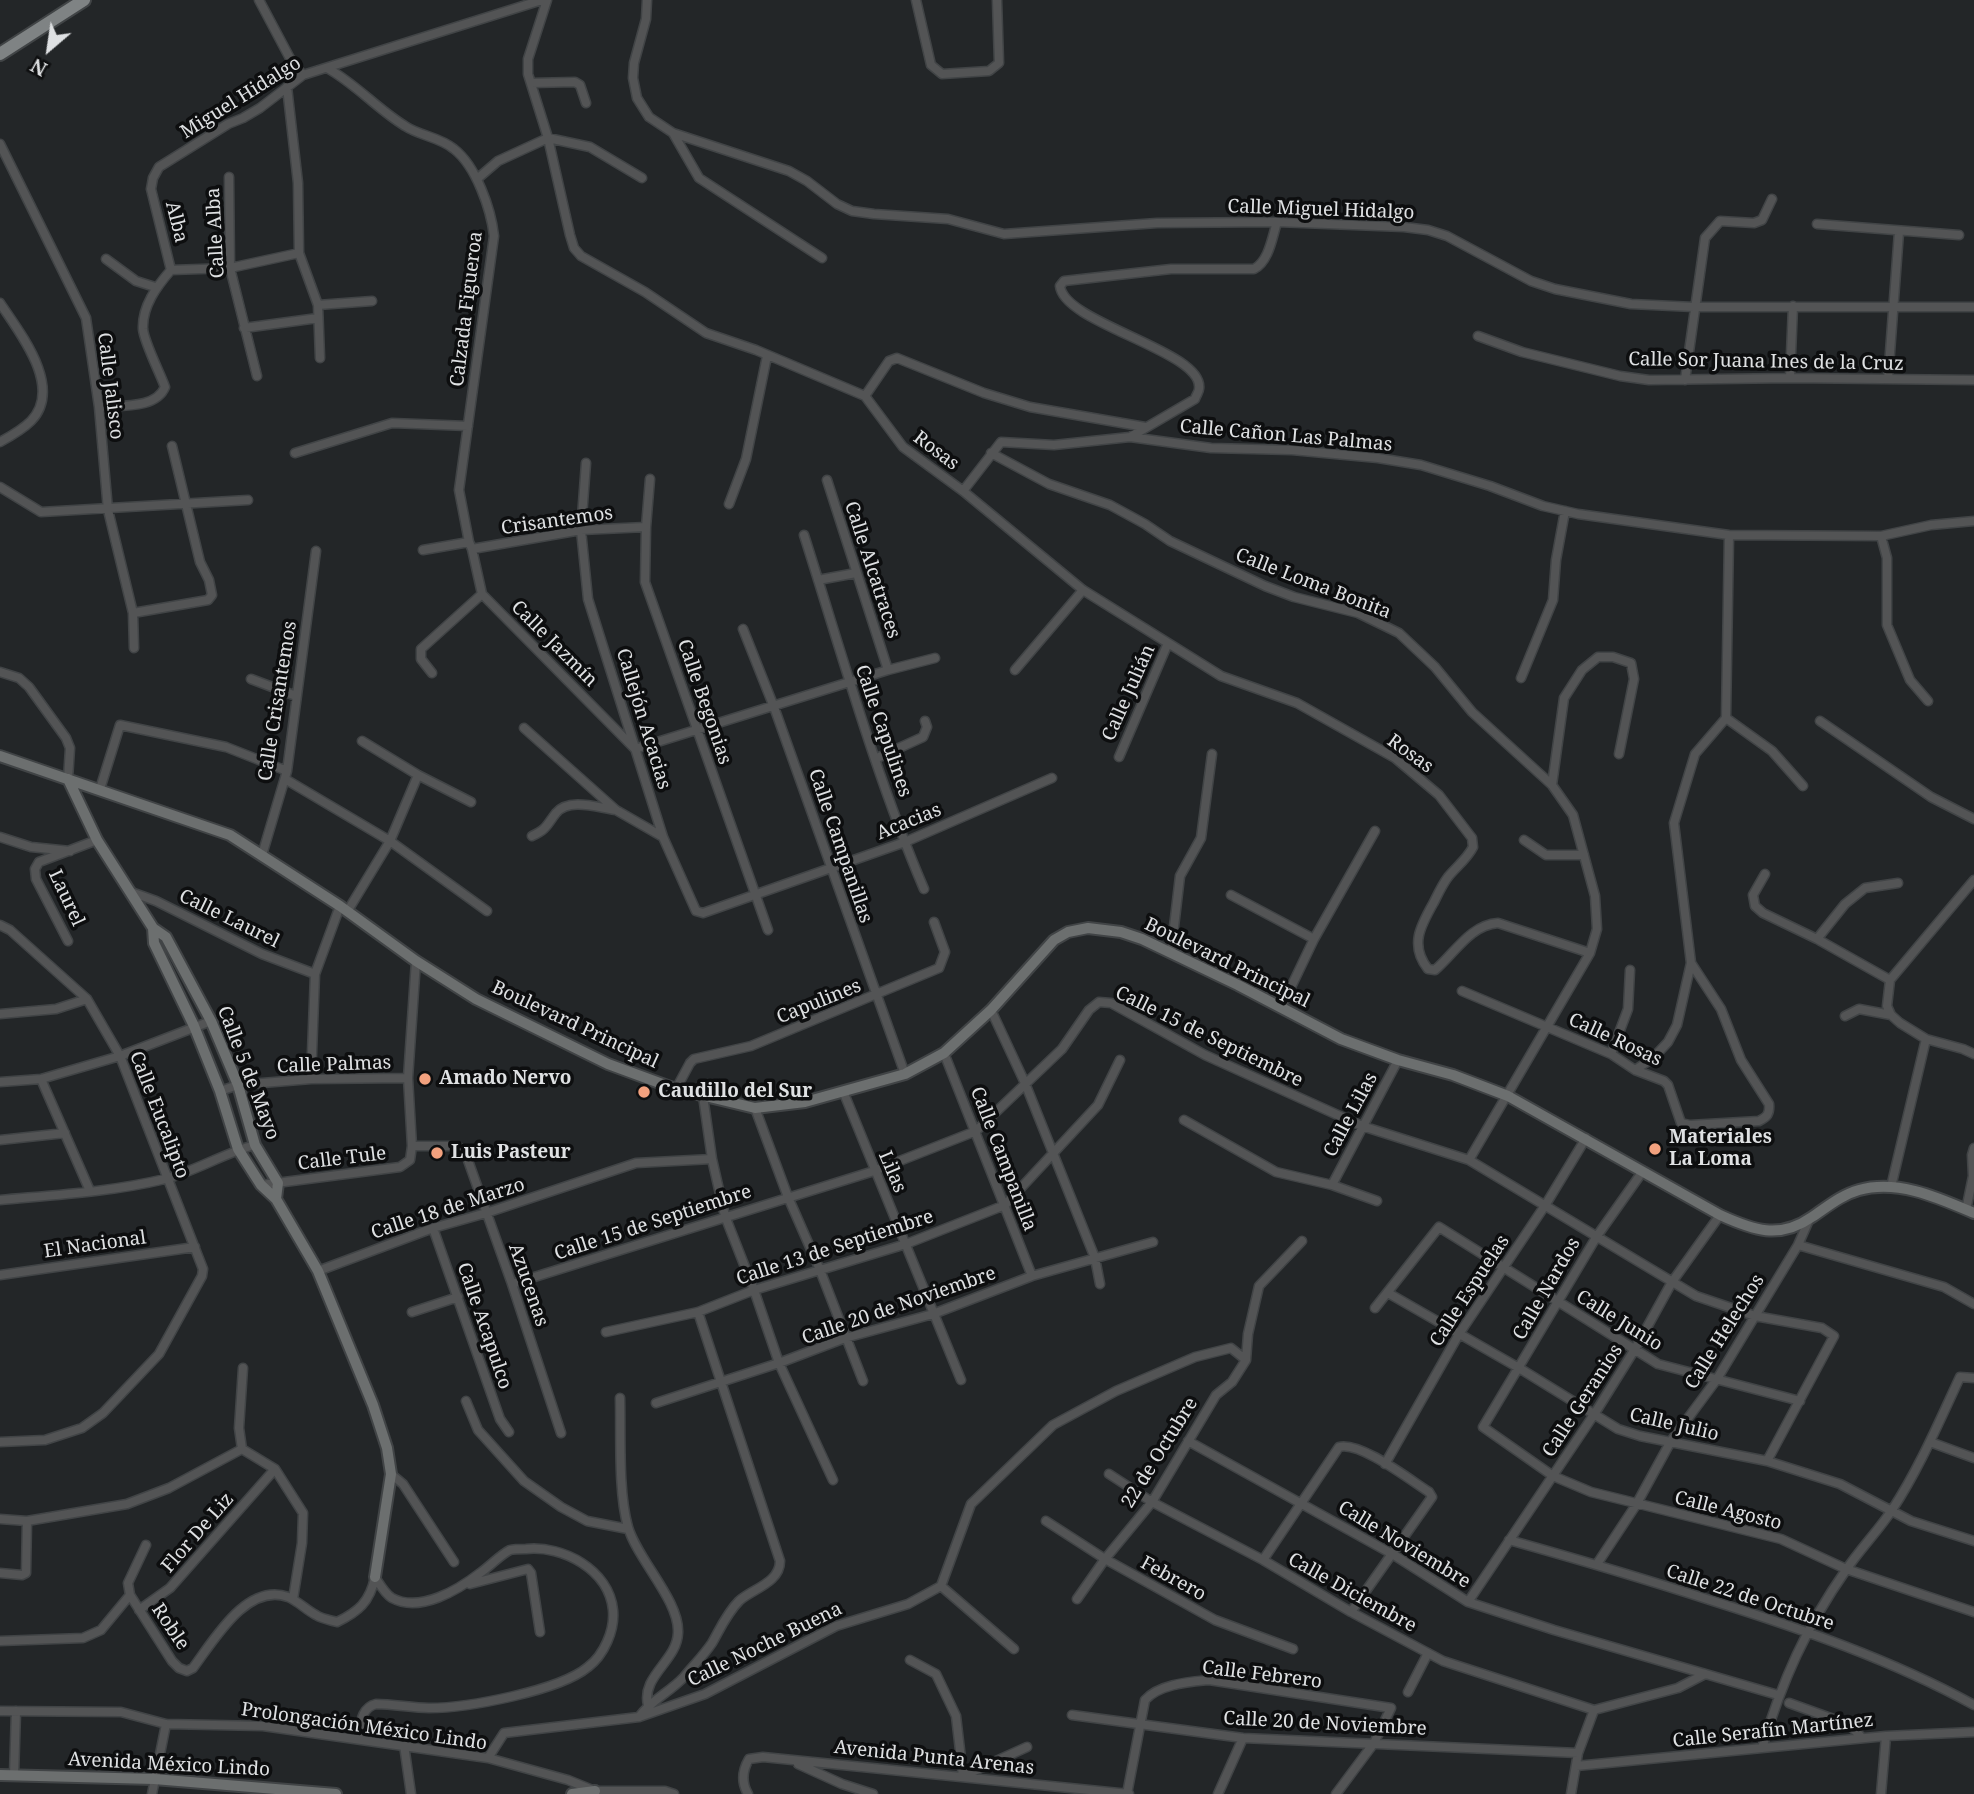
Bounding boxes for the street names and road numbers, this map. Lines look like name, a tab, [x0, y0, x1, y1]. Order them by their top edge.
street label: Miguel Hidalgo	[177, 52, 305, 144]
street label: Calle Alba	[202, 187, 230, 279]
street label: Calle Miguel Hidalgo	[1227, 195, 1415, 225]
street label: Alba	[160, 199, 192, 245]
street label: Calzada Figueroa	[446, 230, 488, 388]
street label: Calle Jalisco	[92, 331, 128, 441]
street label: Calle Sor Juana Ines de la Cruz	[1628, 348, 1904, 376]
street label: Calle Cañon Las Palmas	[1179, 415, 1393, 457]
street label: Rosas	[909, 426, 963, 476]
street label: Calle Alcatraces	[839, 499, 905, 641]
street label: Crisantemos	[500, 502, 614, 540]
street label: Calle Loma Bonita	[1232, 544, 1394, 624]
street label: Calle Jazmín	[506, 596, 602, 692]
street label: Calle Crisantemos	[254, 619, 302, 783]
street label: Calle Begonias	[672, 637, 736, 767]
street label: Calle Julián	[1098, 641, 1160, 745]
street label: Callejón Acacias	[611, 646, 675, 792]
street label: Calle Capulines	[850, 662, 916, 800]
street label: Rosas	[1383, 730, 1437, 778]
street label: Calle Campanillas	[803, 766, 877, 926]
street label: Acacias	[873, 799, 945, 845]
street label: Laurel	[43, 866, 89, 930]
street label: Calle Laurel	[175, 885, 283, 953]
street label: Boulevard Principal	[1141, 913, 1313, 1013]
street label: Capulines	[773, 975, 865, 1029]
street label: Boulevard Principal	[488, 976, 662, 1074]
street label: Calle 15 de Septiembre	[1111, 982, 1307, 1092]
street label: Calle 5 de Mayo	[212, 1003, 284, 1143]
street label: Calle Rosas	[1565, 1008, 1665, 1072]
street label: Calle Eucalipto	[124, 1048, 194, 1182]
street label: Calle Palmas	[276, 1052, 392, 1078]
street label: Calle Lilas	[1319, 1069, 1383, 1161]
street label: Calle Campanilla	[965, 1084, 1041, 1234]
street label: Calle Tule	[296, 1142, 388, 1176]
street label: Lilas	[873, 1148, 911, 1196]
street label: Calle 18 de Marzo	[368, 1173, 528, 1245]
street label: Calle 15 de Septiembre	[552, 1180, 754, 1266]
street label: Calle 13 de Septiembre	[734, 1205, 936, 1291]
street label: El Nacional	[42, 1227, 148, 1263]
street label: Calle Espuelas	[1425, 1231, 1515, 1351]
street label: Calle Nardos	[1508, 1234, 1586, 1344]
street label: Azucenas	[503, 1241, 553, 1329]
street label: Calle Acapulco	[452, 1260, 516, 1392]
street label: Calle 20 de Noviembre	[799, 1262, 999, 1350]
street label: Calle Helechos	[1680, 1270, 1770, 1394]
street label: Calle Junio	[1572, 1286, 1666, 1356]
street label: Calle Geranios	[1538, 1340, 1628, 1462]
street label: 22 de Octubre	[1117, 1394, 1203, 1512]
street label: Calle Julio	[1627, 1404, 1721, 1446]
street label: Calle Agosto	[1672, 1487, 1784, 1535]
street label: Flor De Liz	[157, 1488, 239, 1578]
street label: Calle Noviembre	[1334, 1496, 1474, 1594]
street label: Calle Diciembre	[1284, 1548, 1420, 1638]
street label: Febrero	[1136, 1552, 1210, 1606]
street label: Calle 22 de Octubre	[1663, 1560, 1837, 1636]
street label: Calle Noche Buena	[684, 1598, 846, 1692]
street label: Roble	[146, 1599, 194, 1655]
street label: Calle Febrero	[1201, 1656, 1323, 1694]
street label: Prolongación México Lindo	[240, 1698, 488, 1756]
street label: Calle 20 de Noviembre	[1223, 1707, 1427, 1741]
street label: Calle Serafín Martínez	[1672, 1709, 1874, 1753]
street label: Avenida Punta Arenas	[833, 1736, 1035, 1780]
street label: Avenida México Lindo	[67, 1748, 271, 1782]

